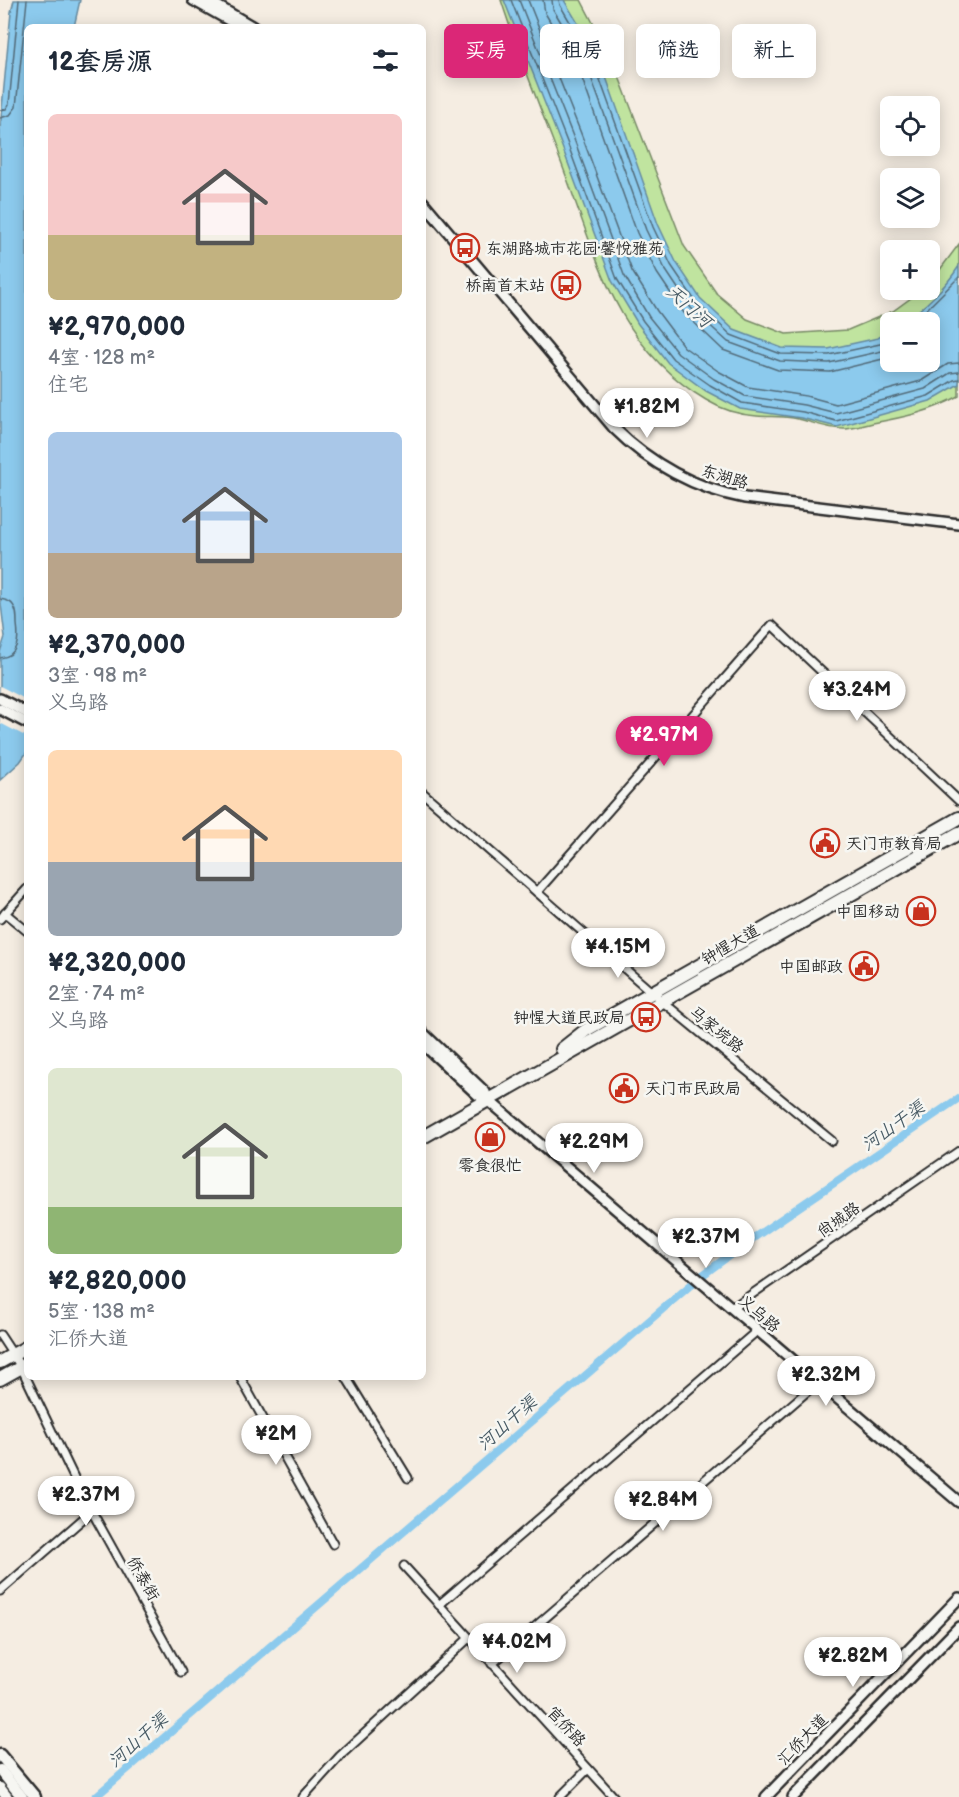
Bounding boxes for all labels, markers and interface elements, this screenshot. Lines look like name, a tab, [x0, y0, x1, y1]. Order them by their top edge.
chip: 买房	[444, 24, 528, 78]
chip: 租房	[540, 24, 624, 78]
chip: 筛选	[636, 24, 720, 78]
chip: 新上	[732, 24, 816, 78]
icon: filters	[369, 44, 402, 77]
text: 12套房源	[48, 47, 153, 78]
map controls	[880, 96, 940, 372]
button: locate	[880, 96, 940, 156]
icon: home	[171, 153, 279, 261]
button: layers	[880, 168, 940, 228]
bus stop icon: 东湖路城市花园·馨悦雅苑	[449, 232, 481, 264]
place label: 东湖路城市花园·馨悦雅苑	[486, 240, 664, 259]
button: +	[880, 240, 940, 300]
bus stop icon: 桥南首末站	[550, 269, 582, 301]
place label: 桥南首末站	[465, 277, 545, 296]
water label: 天门河	[662, 281, 718, 334]
text: ¥2,970,000	[48, 312, 186, 343]
button: −	[880, 312, 940, 372]
text: 4室 · 128 m²	[48, 346, 155, 370]
text: 住宅	[48, 373, 88, 397]
pin: ¥1.82M	[598, 388, 696, 439]
text: ¥1.82M	[614, 395, 680, 419]
street label: 东湖路	[699, 461, 750, 494]
icon: home	[171, 471, 279, 579]
text: ¥2,370,000	[48, 630, 185, 661]
text: 3室 · 98 m²	[48, 664, 147, 688]
pin: ¥3.24M	[808, 671, 906, 722]
text: ¥3.24M	[823, 678, 891, 702]
text: 义乌路	[48, 691, 108, 715]
pin: ¥2.97M	[615, 716, 713, 767]
text: ¥2.97M	[630, 723, 698, 747]
icon: home	[171, 789, 279, 897]
public building icon: 天门市教育局	[809, 827, 841, 859]
place label: 天门市教育局	[846, 835, 942, 854]
shop icon: 中国移动	[905, 895, 937, 927]
place label: 中国移动	[836, 903, 900, 922]
street label: 钟惺大道	[698, 921, 763, 970]
pin: ¥4.15M	[569, 928, 667, 979]
text: ¥4.15M	[585, 935, 651, 959]
text: ¥2,320,000	[48, 948, 186, 979]
public building icon: 中国邮政	[848, 950, 880, 982]
place label: 中国邮政	[779, 958, 843, 977]
text: 2室 · 74 m²	[48, 982, 145, 1006]
bus stop icon: 钟惺大道民政局	[630, 1001, 662, 1033]
street label: 马家垸路	[685, 1003, 747, 1058]
text: 义乌路	[48, 1009, 108, 1033]
place label: 钟惺大道民政局	[513, 1009, 625, 1028]
public building icon: 天门市民政局	[608, 1072, 640, 1104]
place label: 天门市民政局	[645, 1080, 741, 1099]
water label: 河山干渠	[858, 1096, 930, 1156]
icon: home	[171, 1107, 279, 1215]
shop icon: 零食很忙	[474, 1121, 506, 1153]
pin: ¥2.29M	[545, 1123, 643, 1174]
text: ¥2.29M	[559, 1130, 629, 1154]
place label: 零食很忙	[458, 1157, 522, 1176]
street label: 尚城路	[814, 1199, 864, 1242]
pin: ¥2.37M	[657, 1218, 755, 1269]
text: ¥2.37M	[672, 1225, 740, 1249]
text: ¥2,820,000	[48, 1266, 187, 1297]
street label: 义乌路	[735, 1291, 784, 1337]
text: 5室 · 138 m²	[48, 1300, 155, 1324]
text: 汇侨大道	[48, 1327, 128, 1351]
pin: ¥2.32M	[777, 1356, 875, 1407]
text: ¥2.32M	[791, 1363, 861, 1387]
water label: 河山干渠	[473, 1391, 543, 1455]
pin: ¥2M	[247, 1415, 305, 1466]
text: ¥2M	[255, 1422, 297, 1446]
pin: ¥2.37M	[37, 1476, 135, 1527]
pin: ¥2.84M	[614, 1481, 712, 1532]
text: ¥2.37M	[52, 1483, 120, 1507]
text: ¥2.84M	[628, 1488, 698, 1512]
street label: 侨泰街	[123, 1553, 163, 1604]
pin: ¥4.02M	[468, 1623, 566, 1674]
text: ¥4.02M	[482, 1630, 552, 1654]
pin: ¥2.82M	[804, 1637, 902, 1688]
text: ¥2.82M	[818, 1644, 888, 1668]
street label: 官侨路	[543, 1703, 589, 1751]
water label: 河山干渠	[104, 1708, 174, 1772]
street label: 汇侨大道	[774, 1710, 832, 1770]

